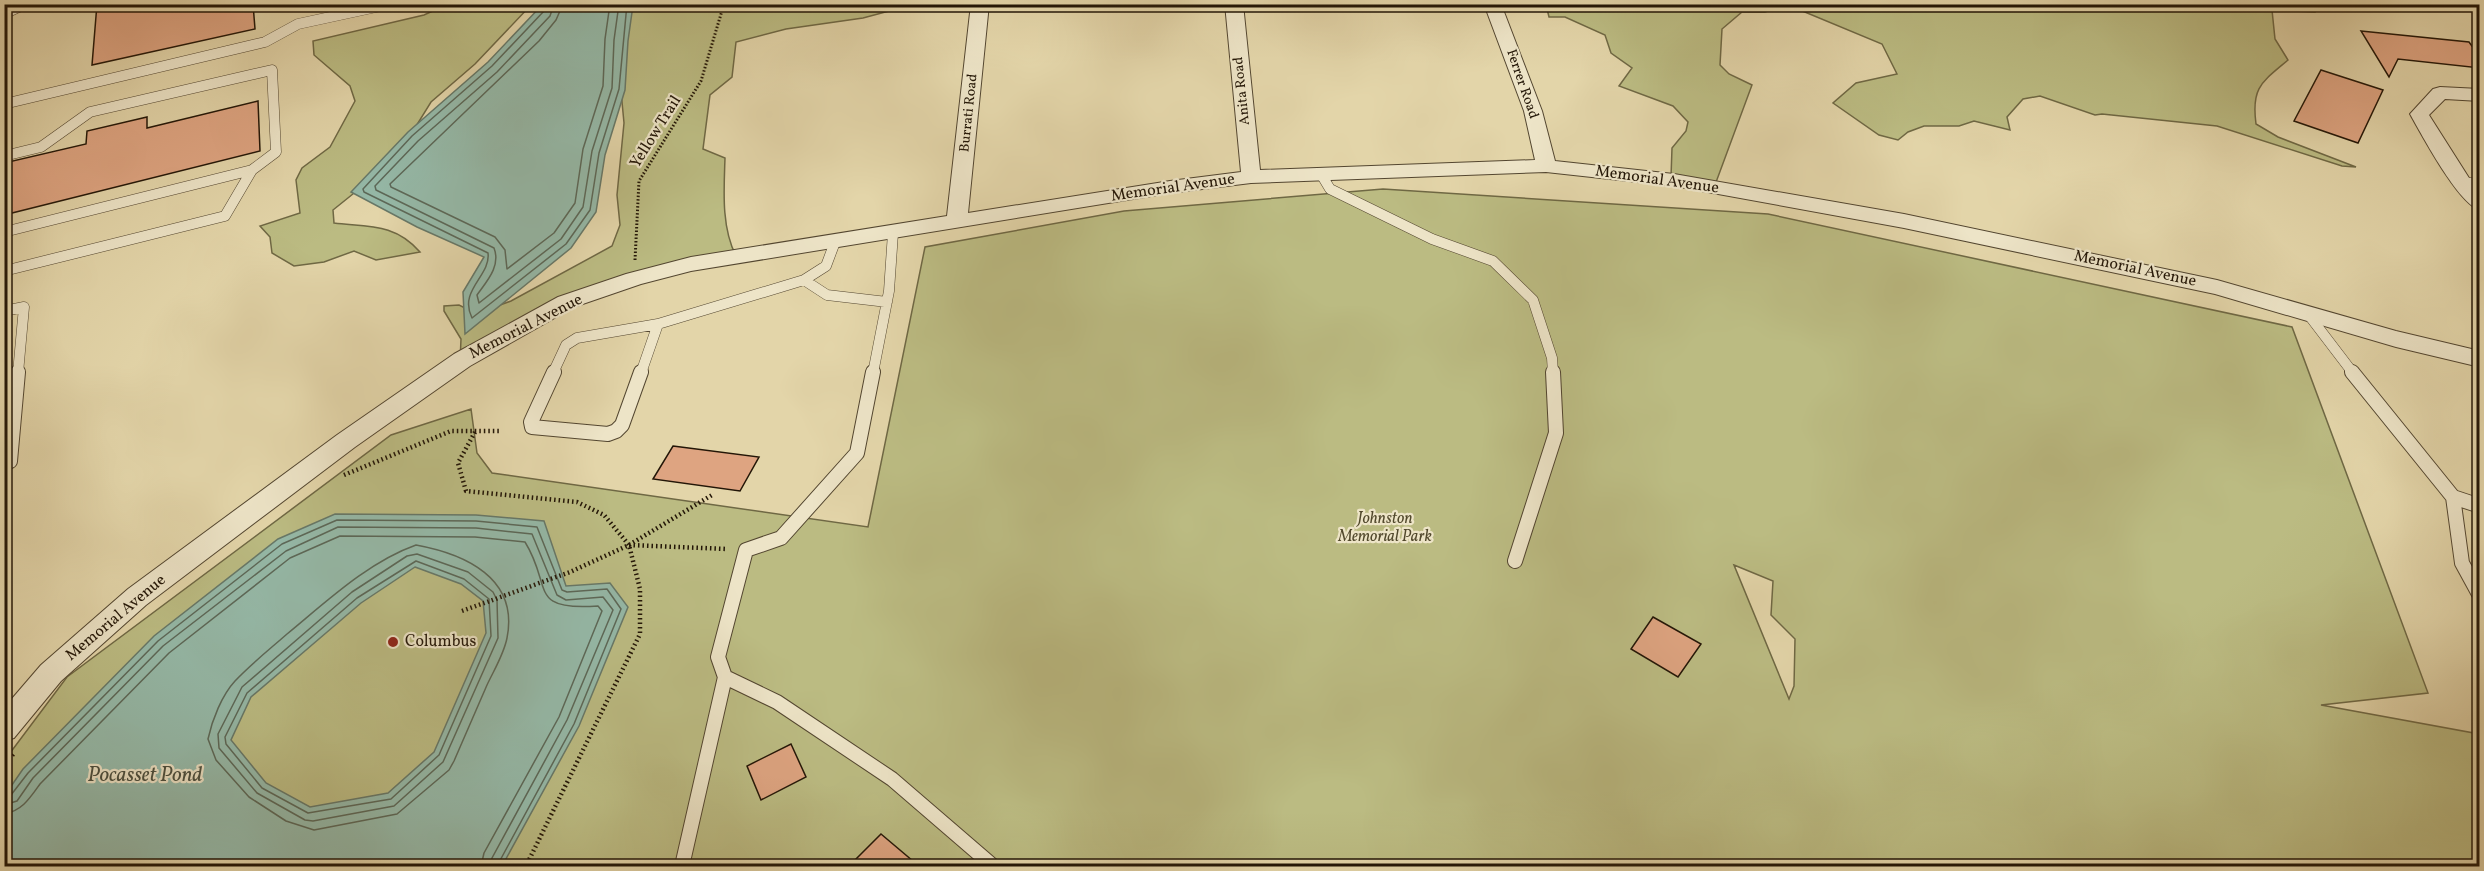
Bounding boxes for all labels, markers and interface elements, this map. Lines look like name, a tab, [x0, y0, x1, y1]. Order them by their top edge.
street label: Ferrer Road	[1501, 47, 1543, 121]
street label: Anita Road	[1229, 56, 1255, 126]
street label: Burrati Road	[955, 73, 983, 153]
street label: Yellow Trail	[625, 91, 687, 172]
street label: Memorial Avenue	[1594, 160, 1720, 200]
street label: Memorial Avenue	[1110, 168, 1236, 208]
street label: Memorial Avenue	[2072, 245, 2198, 293]
street label: Memorial Avenue	[465, 289, 587, 365]
park label: Johnston Memorial Park	[1337, 508, 1432, 548]
street label: Memorial Avenue	[61, 570, 171, 666]
place label: Columbus	[405, 631, 477, 653]
marker: Columbus	[386, 635, 400, 649]
water label: Pocasset Pond	[88, 761, 202, 790]

